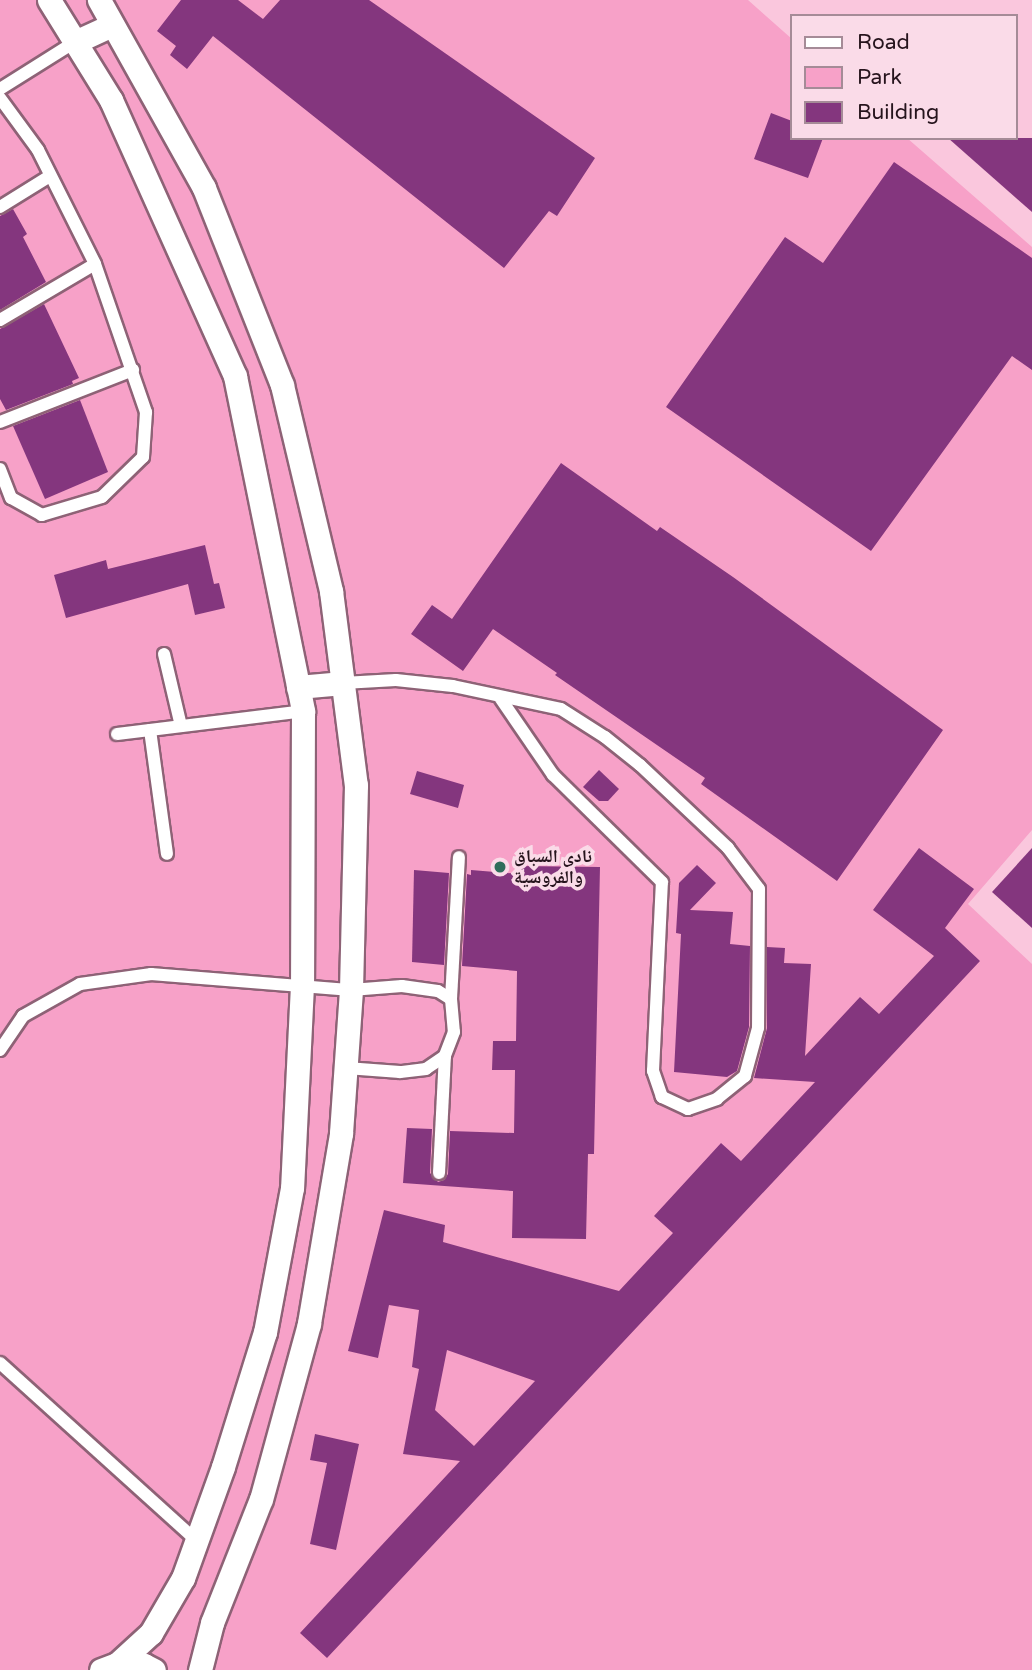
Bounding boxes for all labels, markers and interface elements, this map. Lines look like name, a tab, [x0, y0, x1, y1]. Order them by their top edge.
legend	[790, 14, 1018, 140]
text: Road	[857, 30, 910, 55]
text: Park	[857, 65, 902, 90]
text: Building	[857, 100, 939, 125]
place label: نادي السباق والفروسية	[514, 846, 592, 888]
marker: نادي السباق والفروسية	[492, 859, 508, 875]

